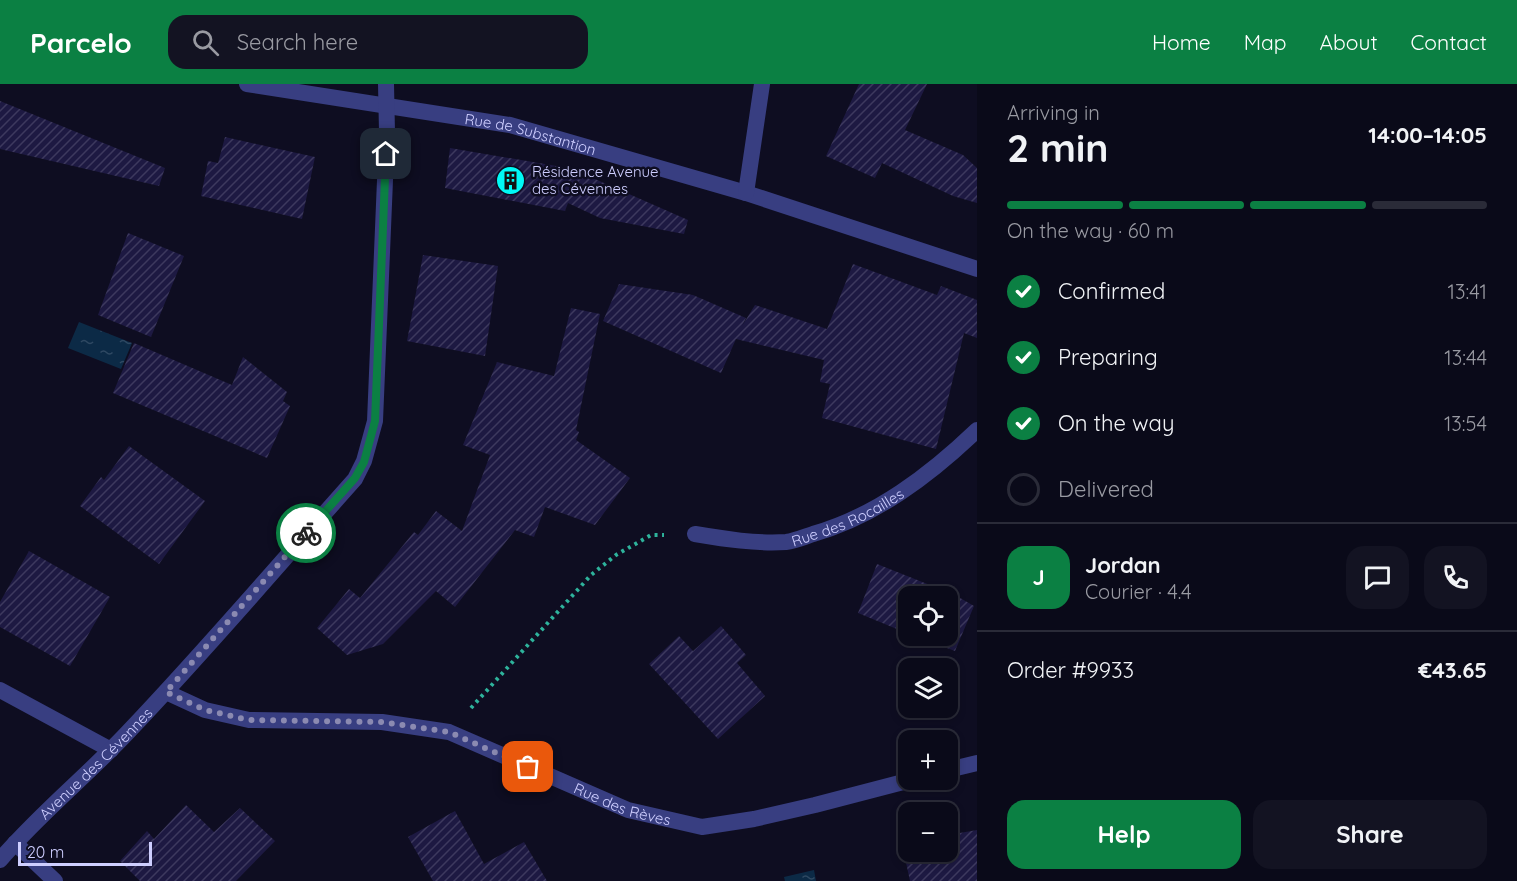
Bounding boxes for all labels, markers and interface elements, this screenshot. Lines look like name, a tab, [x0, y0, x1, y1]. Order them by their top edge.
search box	[168, 15, 588, 69]
text: Parcelo	[30, 25, 132, 60]
icon: search	[189, 26, 222, 59]
text: Search here	[237, 28, 358, 56]
text: Home	[1152, 29, 1211, 55]
text: Map	[1244, 29, 1287, 55]
text: About	[1320, 29, 1378, 55]
text: Contact	[1411, 29, 1487, 55]
text: Arriving in	[1007, 100, 1100, 125]
street label: Rue de Substantion	[464, 109, 598, 159]
text: 14:00–14:05	[1368, 121, 1487, 149]
text: 2 min	[1007, 123, 1109, 172]
pin	[360, 128, 411, 179]
icon: home	[369, 137, 402, 170]
place label: Résidence Avenue des Cévennes	[532, 162, 659, 198]
building icon: Résidence Avenue des Cévennes	[495, 164, 527, 196]
text: On the way · 60 m	[1007, 218, 1174, 243]
icon: check	[1007, 275, 1040, 308]
text: Confirmed	[1058, 277, 1165, 305]
text: 13:41	[1448, 279, 1487, 304]
icon: check	[1007, 341, 1040, 374]
text: Preparing	[1058, 343, 1158, 371]
text: 13:44	[1444, 345, 1487, 370]
icon: check	[1007, 407, 1040, 440]
text: On the way	[1058, 409, 1174, 437]
text: 13:54	[1444, 411, 1487, 436]
text: Delivered	[1058, 475, 1154, 503]
street label: Rue des Rocailles	[789, 484, 907, 550]
courier	[276, 503, 336, 563]
icon: bike	[290, 517, 323, 550]
button: chat	[1346, 546, 1409, 609]
button: phone	[1424, 546, 1487, 609]
text: Jordan	[1085, 551, 1161, 579]
text: J	[1032, 563, 1045, 591]
text: Courier · 4.4	[1085, 579, 1191, 604]
map controls	[898, 586, 958, 862]
button: locate	[898, 586, 958, 646]
text: Order #9933	[1007, 656, 1134, 684]
text: €43.65	[1418, 656, 1487, 684]
button: layers	[898, 658, 958, 718]
street label: Avenue des Cévennes	[35, 703, 156, 823]
button: +	[898, 730, 958, 790]
pin	[502, 741, 553, 792]
icon: bag	[511, 750, 544, 783]
street label: Rue des Rèves	[571, 778, 673, 829]
button: Help	[1007, 800, 1241, 869]
button: Share	[1253, 800, 1487, 869]
button: −	[898, 802, 958, 862]
scale bar	[18, 839, 152, 866]
text: 20 m	[27, 842, 64, 862]

